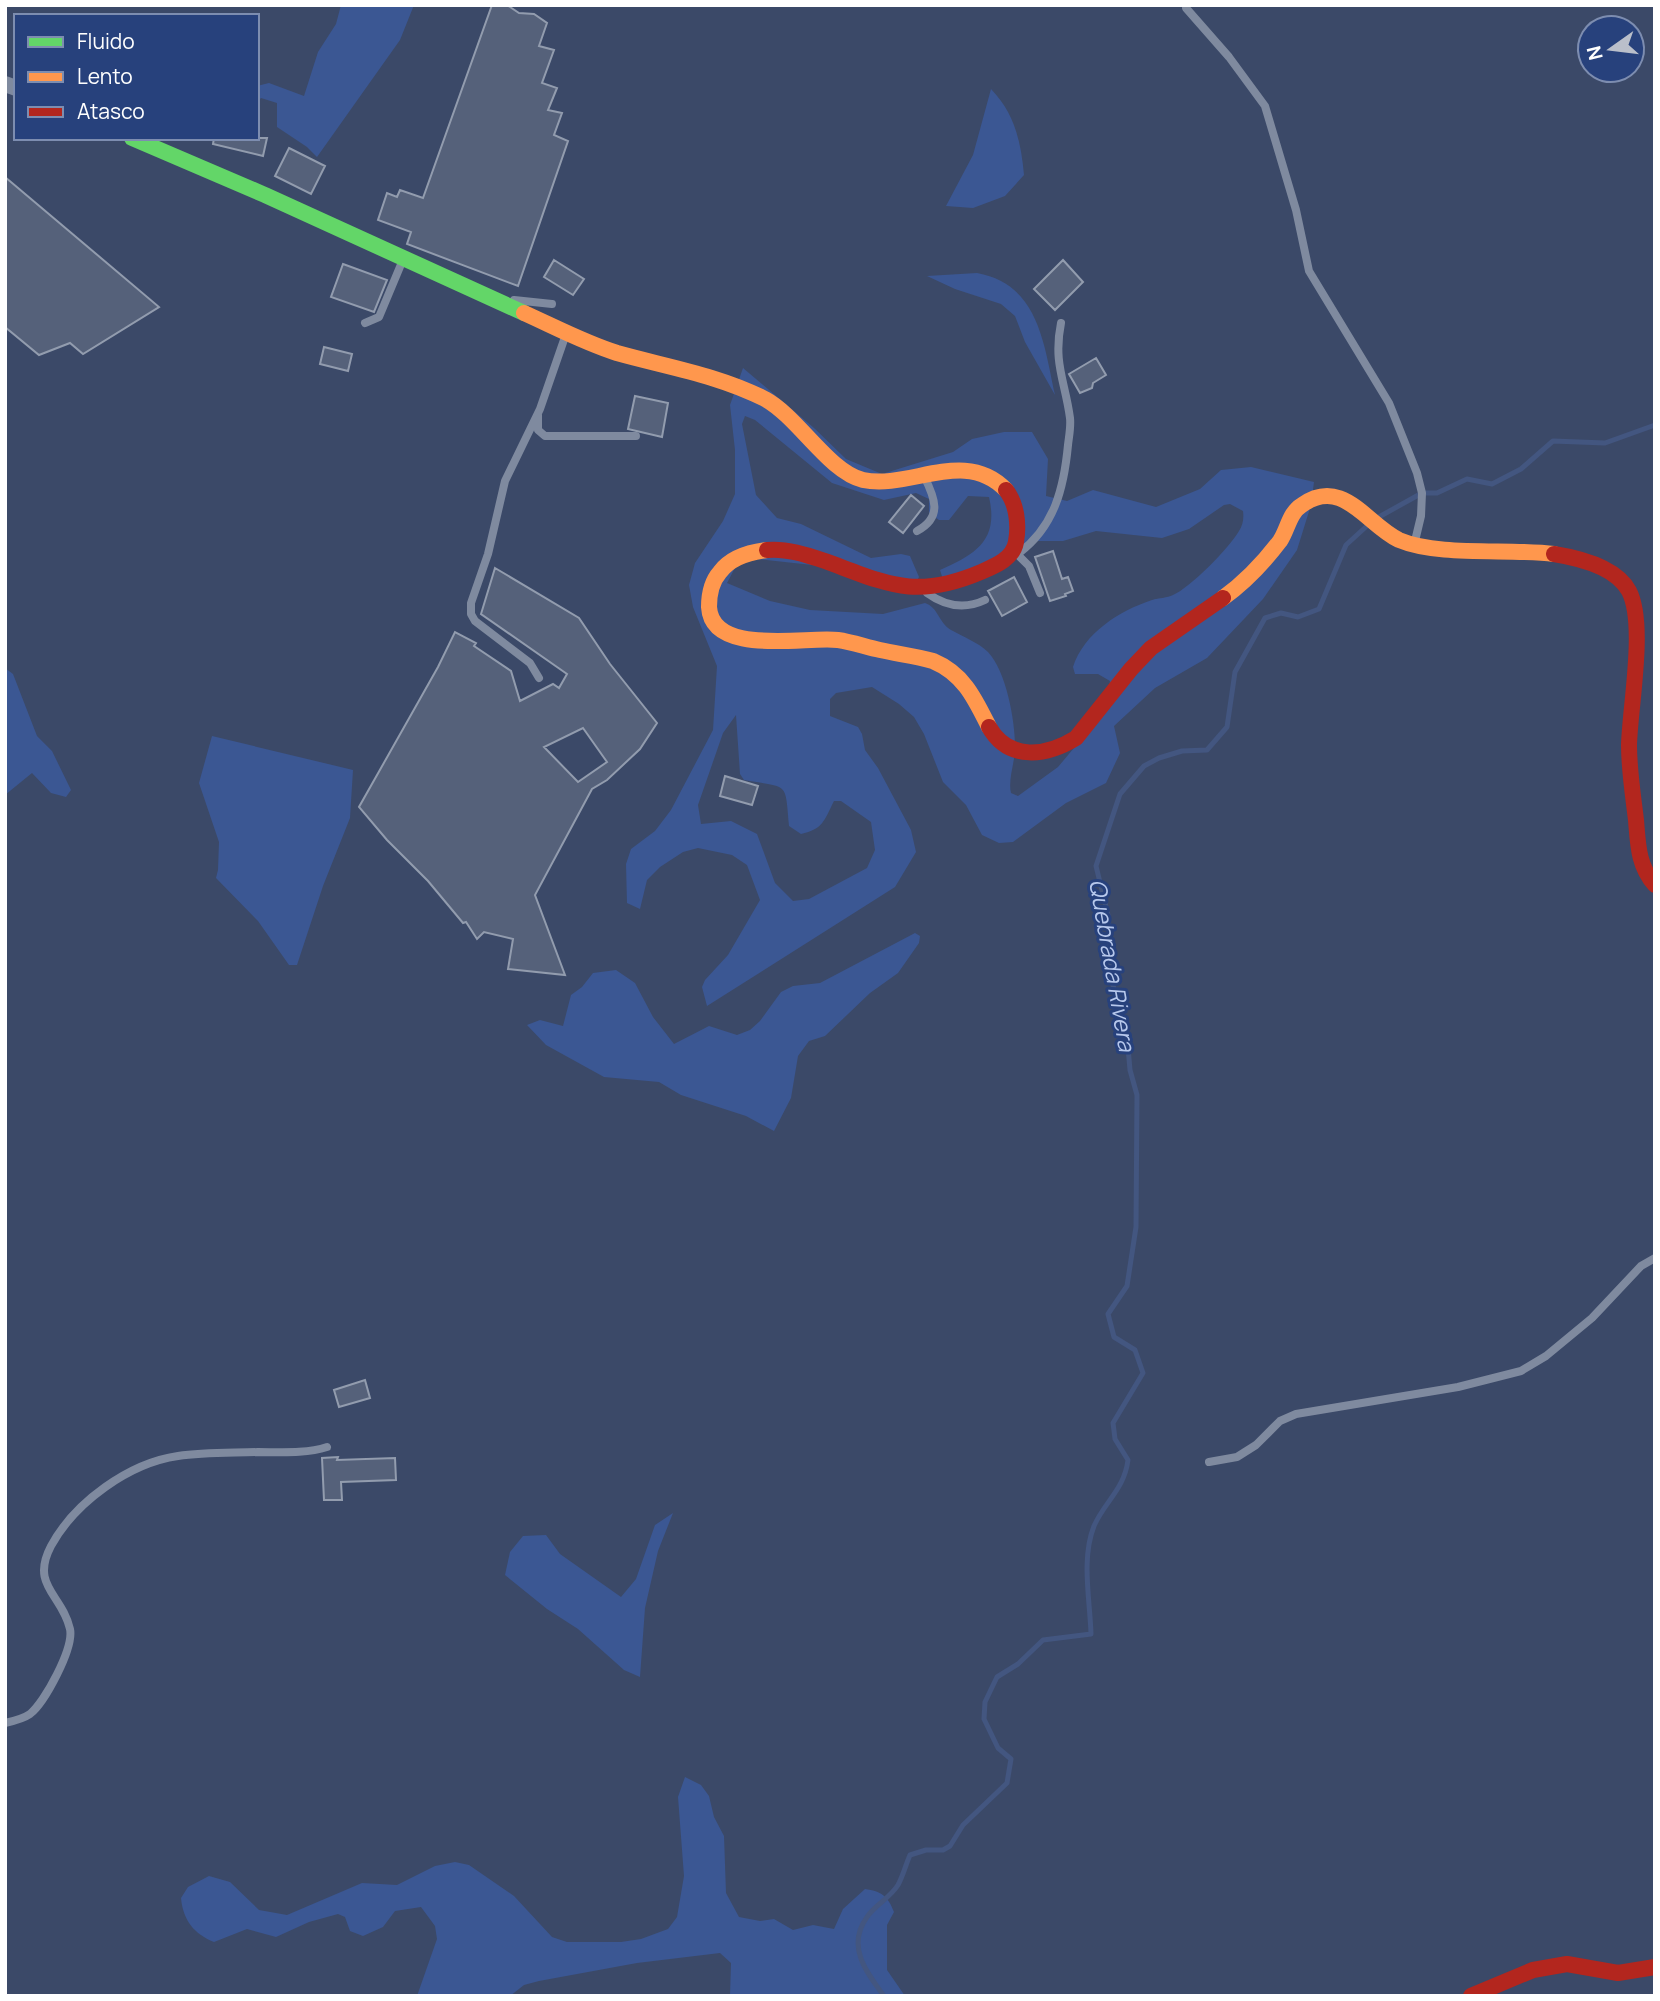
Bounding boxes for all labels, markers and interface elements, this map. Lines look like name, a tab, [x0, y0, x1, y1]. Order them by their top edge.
legend	[14, 14, 259, 140]
north arrow	[1576, 14, 1646, 84]
text: Fluido	[77, 27, 135, 55]
text: N	[1580, 43, 1609, 63]
text: Lento	[77, 62, 133, 90]
text: Atasco	[77, 97, 145, 125]
water label: Quebrada Rivera	[1082, 876, 1144, 1055]

